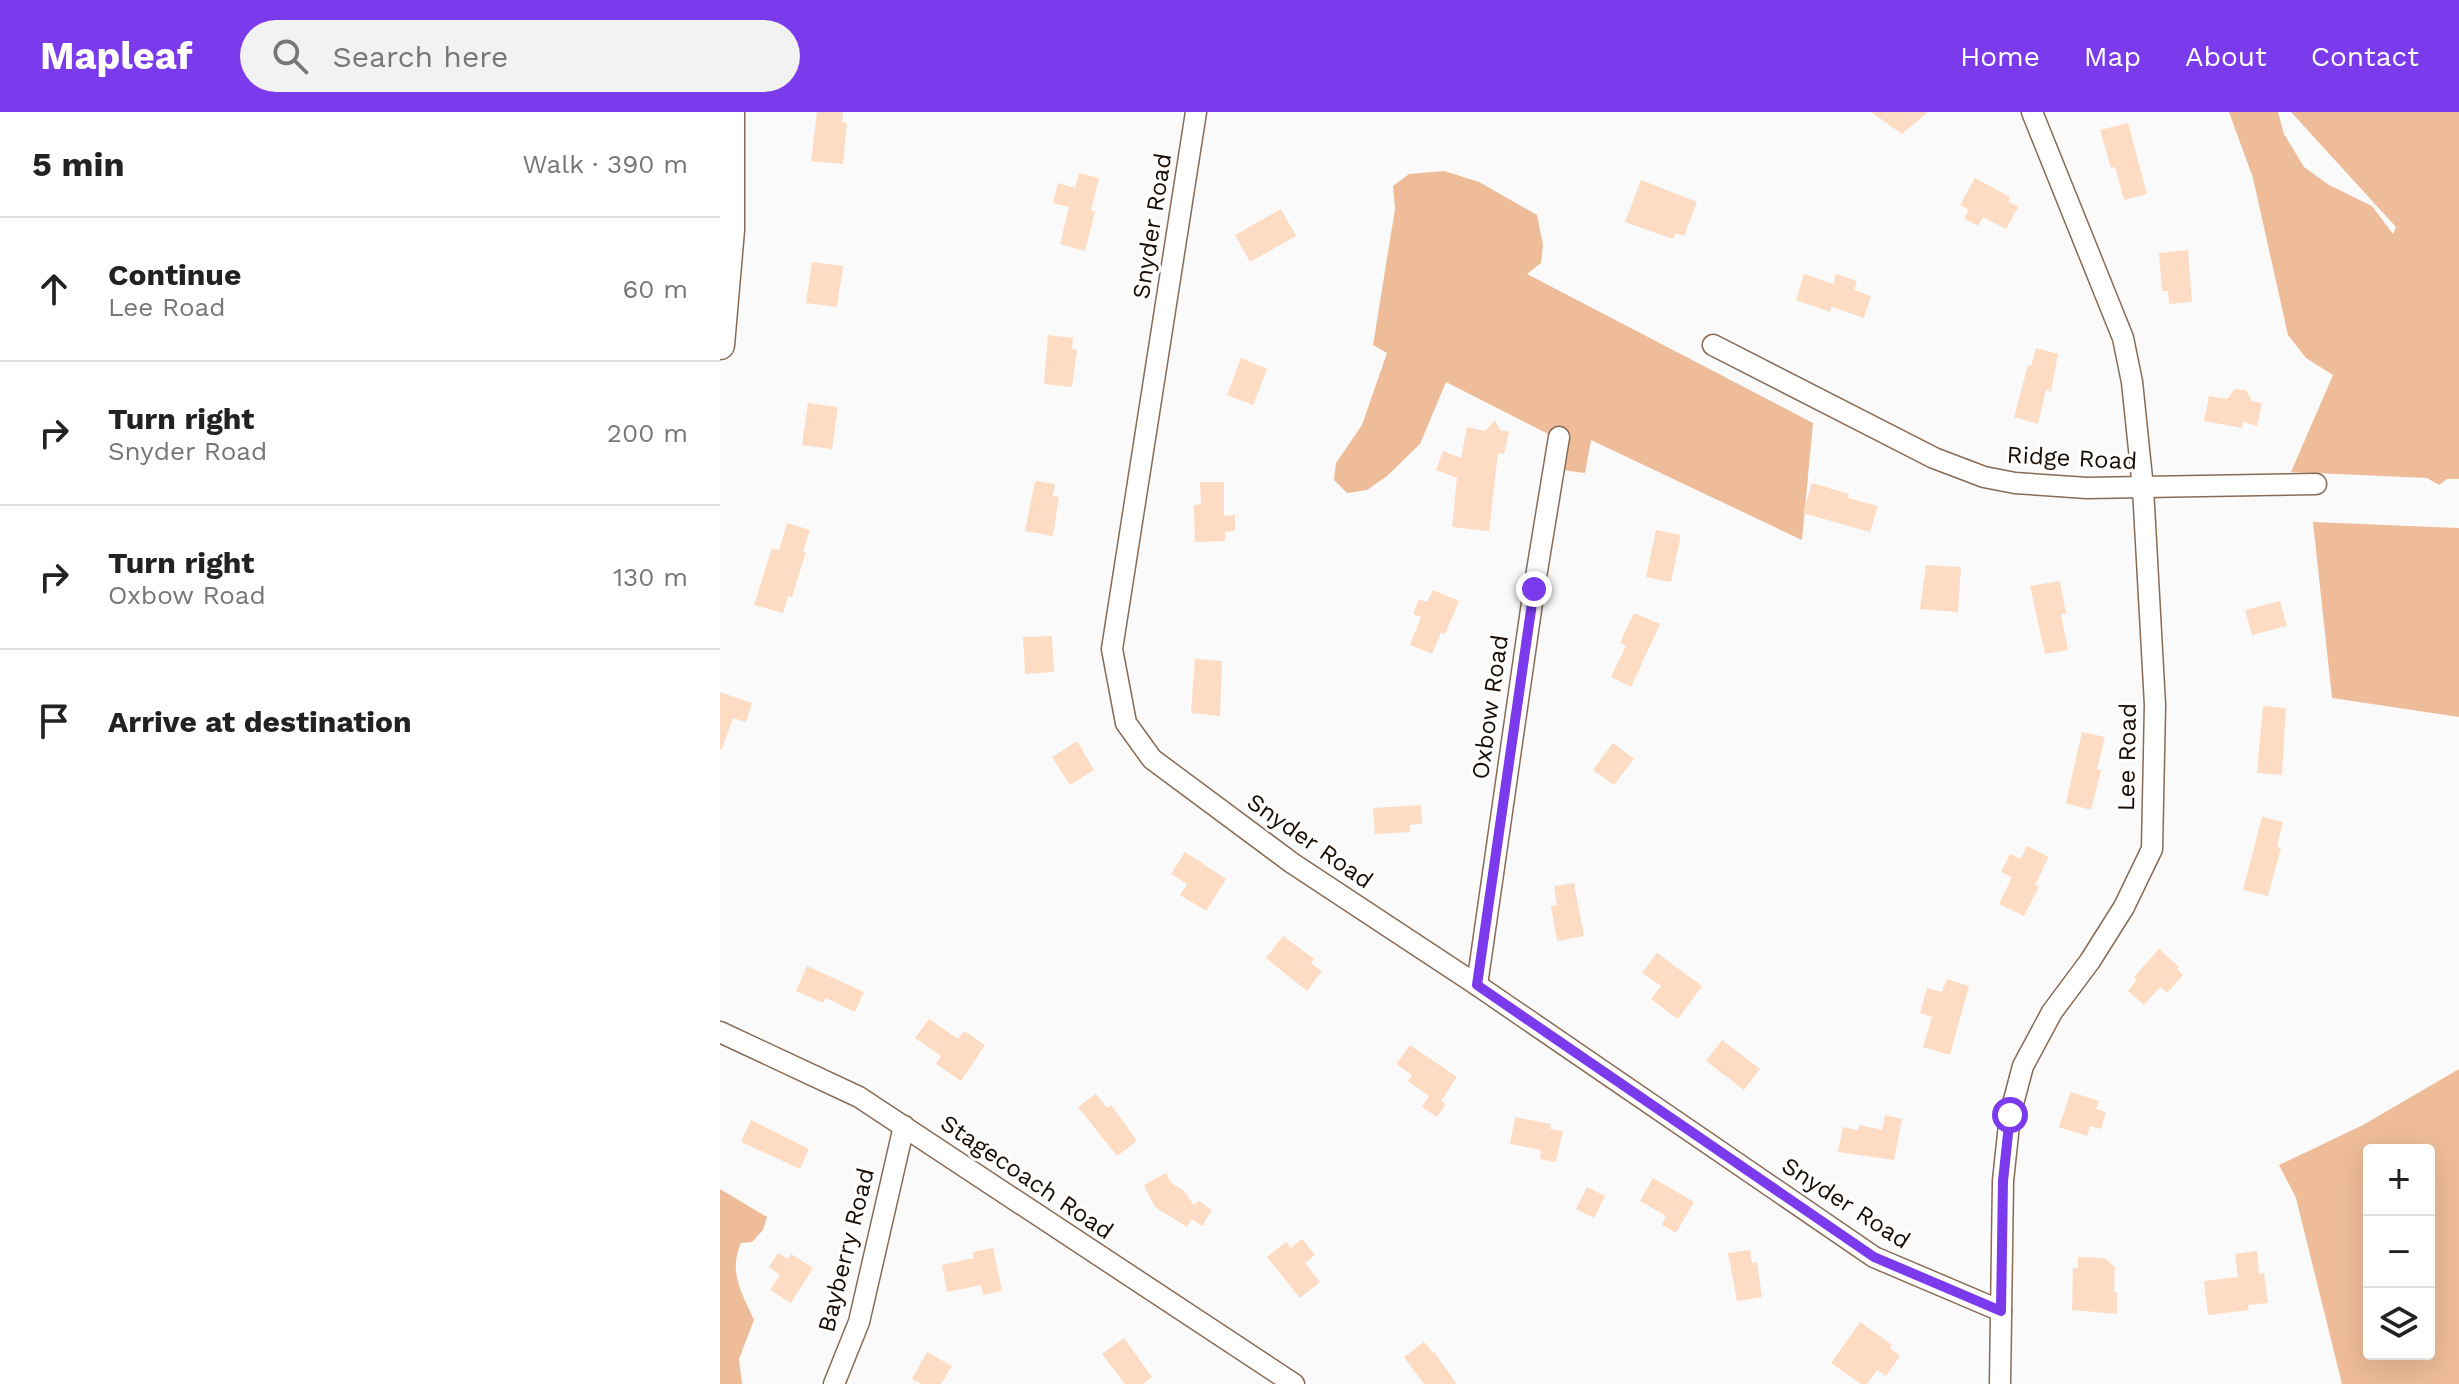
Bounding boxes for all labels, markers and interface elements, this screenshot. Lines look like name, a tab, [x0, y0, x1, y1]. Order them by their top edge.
search box	[240, 20, 800, 92]
text: Mapleaf	[40, 34, 192, 78]
icon: search	[268, 34, 312, 78]
text: Search here	[332, 39, 508, 74]
text: Home	[1960, 40, 2040, 73]
text: Map	[2084, 40, 2141, 73]
text: About	[2185, 40, 2267, 73]
text: Contact	[2311, 40, 2419, 73]
text: 5 min	[32, 144, 125, 184]
text: Walk · 390 m	[523, 149, 688, 179]
street label: Snyder Road	[1127, 151, 1177, 301]
text: Continue	[108, 257, 241, 292]
icon: ahead	[32, 267, 76, 311]
text: 60 m	[622, 274, 688, 304]
text: Lee Road	[108, 292, 226, 322]
text: Turn right	[108, 401, 254, 436]
icon: right	[32, 411, 76, 455]
text: 200 m	[607, 418, 688, 448]
text: Snyder Road	[108, 436, 267, 466]
street label: Ridge Road	[2006, 441, 2138, 475]
text: Turn right	[108, 545, 254, 580]
icon: right	[32, 555, 76, 599]
text: 130 m	[613, 562, 688, 592]
route end	[1516, 571, 1552, 607]
text: Oxbow Road	[108, 580, 266, 610]
street label: Oxbow Road	[1466, 633, 1514, 781]
icon: arrive	[32, 699, 76, 743]
street label: Lee Road	[2112, 703, 2142, 811]
text: Arrive at destination	[108, 704, 412, 739]
street label: Snyder Road	[1242, 787, 1378, 895]
route start	[1992, 1097, 2028, 1133]
street label: Stagecoach Road	[935, 1109, 1119, 1245]
map controls	[2363, 1144, 2435, 1360]
button: +	[2363, 1144, 2435, 1216]
street label: Snyder Road	[1777, 1151, 1915, 1255]
street label: Bayberry Road	[812, 1165, 880, 1335]
button: −	[2363, 1216, 2435, 1288]
button: layers	[2363, 1288, 2435, 1360]

